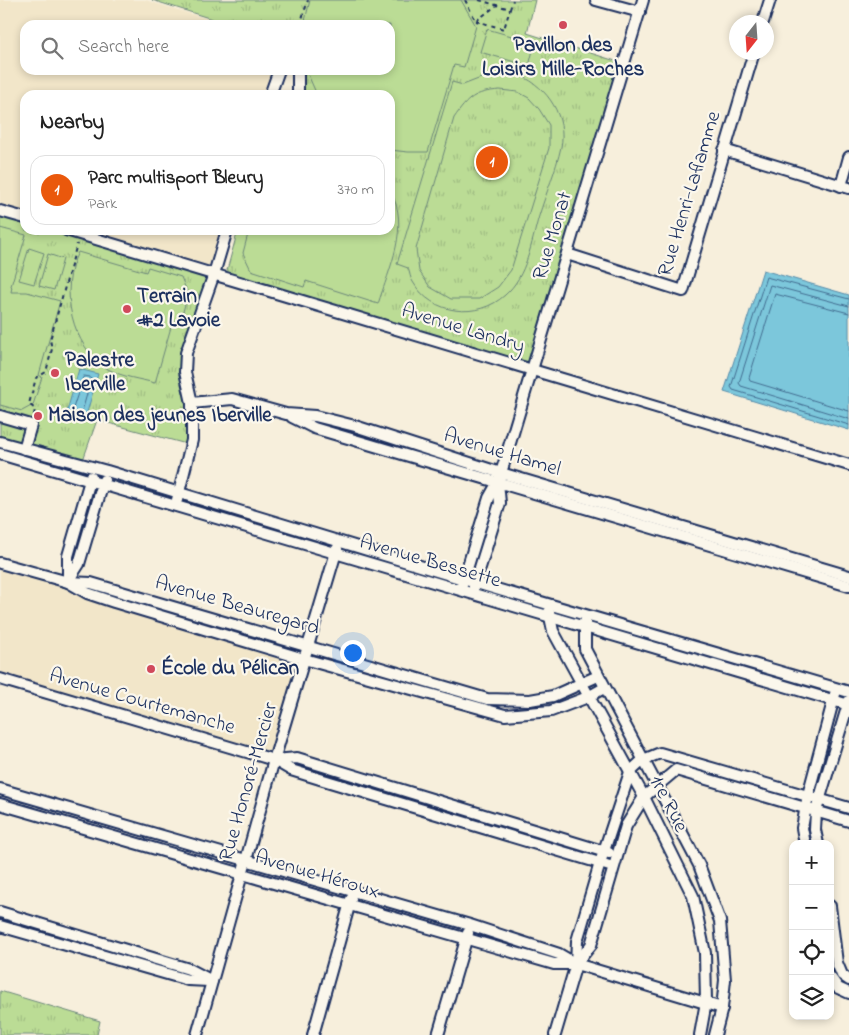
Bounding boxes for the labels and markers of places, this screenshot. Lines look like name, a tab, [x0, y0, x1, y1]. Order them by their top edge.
marker: Pavillon des Loisirs Mille-Roches	[557, 19, 569, 31]
place label: Pavillon des Loisirs Mille-Roches	[482, 31, 644, 85]
pin: 1	[476, 143, 508, 181]
place label: Terrain #2 Lavoie	[136, 282, 221, 336]
marker: Terrain #2 Lavoie	[121, 303, 133, 315]
place label: Palestre Iberville	[65, 346, 134, 400]
marker: Palestre Iberville	[49, 367, 61, 379]
place label: Maison des jeunes Iberville	[48, 401, 272, 431]
marker: Maison des jeunes Iberville	[32, 410, 44, 422]
place label: École du Pélican	[161, 654, 299, 684]
marker: École du Pélican	[145, 663, 157, 675]

